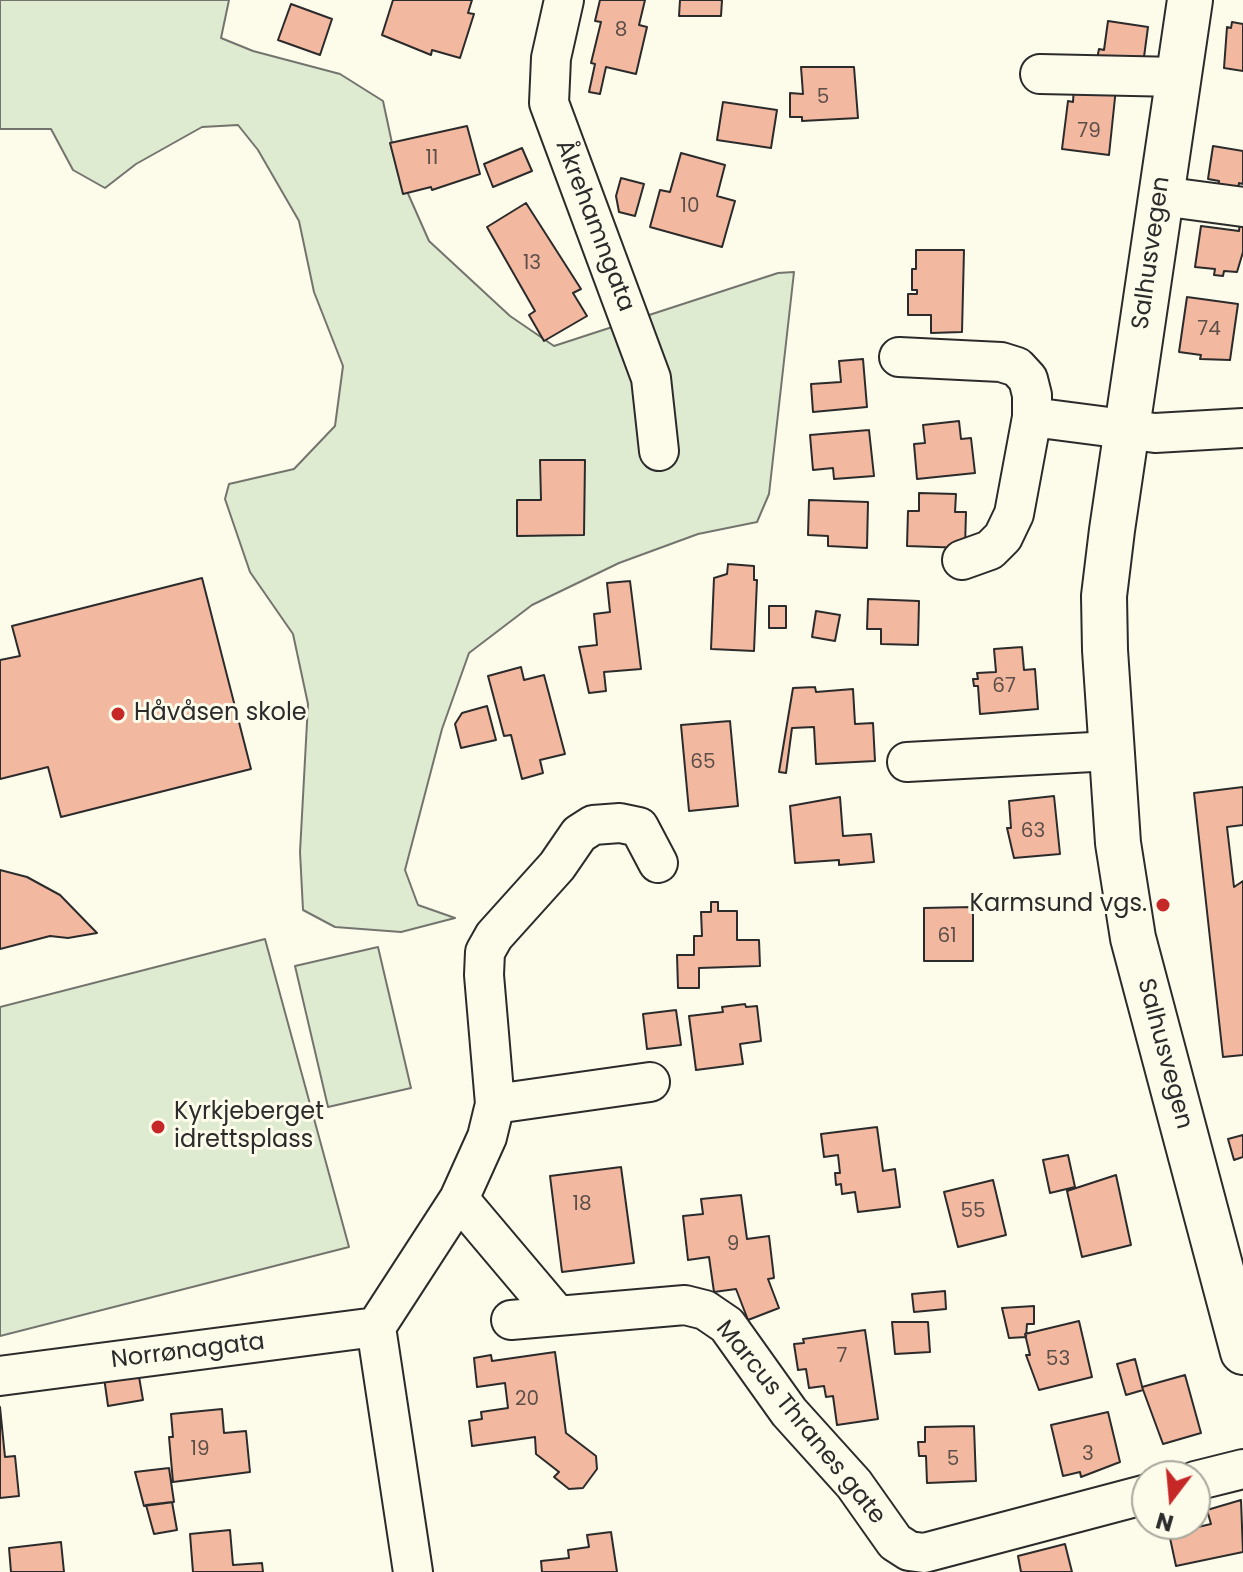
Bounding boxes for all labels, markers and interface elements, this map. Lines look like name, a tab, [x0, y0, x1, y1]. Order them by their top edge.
house number: 8	[615, 19, 627, 43]
house number: 5	[817, 86, 829, 110]
house number: 79	[1077, 120, 1101, 144]
street label: Åkrehamngata	[548, 136, 640, 316]
house number: 11	[426, 147, 438, 171]
street label: Salhusvegen	[1127, 175, 1177, 331]
house number: 10	[681, 195, 699, 219]
house number: 13	[523, 252, 541, 276]
house number: 74	[1197, 318, 1221, 342]
house number: 67	[992, 675, 1016, 699]
place label: Håvåsen skole	[134, 700, 307, 728]
marker: Håvåsen skole	[109, 705, 127, 723]
house number: 65	[690, 751, 716, 775]
house number: 63	[1021, 820, 1045, 844]
place label: Karmsund vgs.	[970, 891, 1147, 919]
marker: Karmsund vgs.	[1154, 896, 1172, 914]
house number: 61	[937, 925, 957, 949]
street label: Salhusvegen	[1130, 976, 1198, 1132]
place label: Kyrkjeberget idrettsplass	[174, 1099, 324, 1155]
marker: Kyrkjeberget idrettsplass	[149, 1118, 167, 1136]
house number: 18	[572, 1193, 592, 1217]
house number: 55	[960, 1200, 986, 1224]
house number: 9	[727, 1233, 739, 1257]
street label: Marcus Thranes gate	[709, 1315, 891, 1531]
street label: Norrønagata	[110, 1328, 266, 1376]
house number: 7	[837, 1345, 847, 1369]
house number: 53	[1046, 1348, 1070, 1372]
house number: 20	[515, 1388, 539, 1412]
house number: 19	[191, 1438, 209, 1462]
house number: 3	[1082, 1443, 1094, 1467]
house number: 5	[947, 1448, 959, 1472]
north arrow	[1131, 1460, 1211, 1540]
text: N	[1153, 1504, 1177, 1539]

